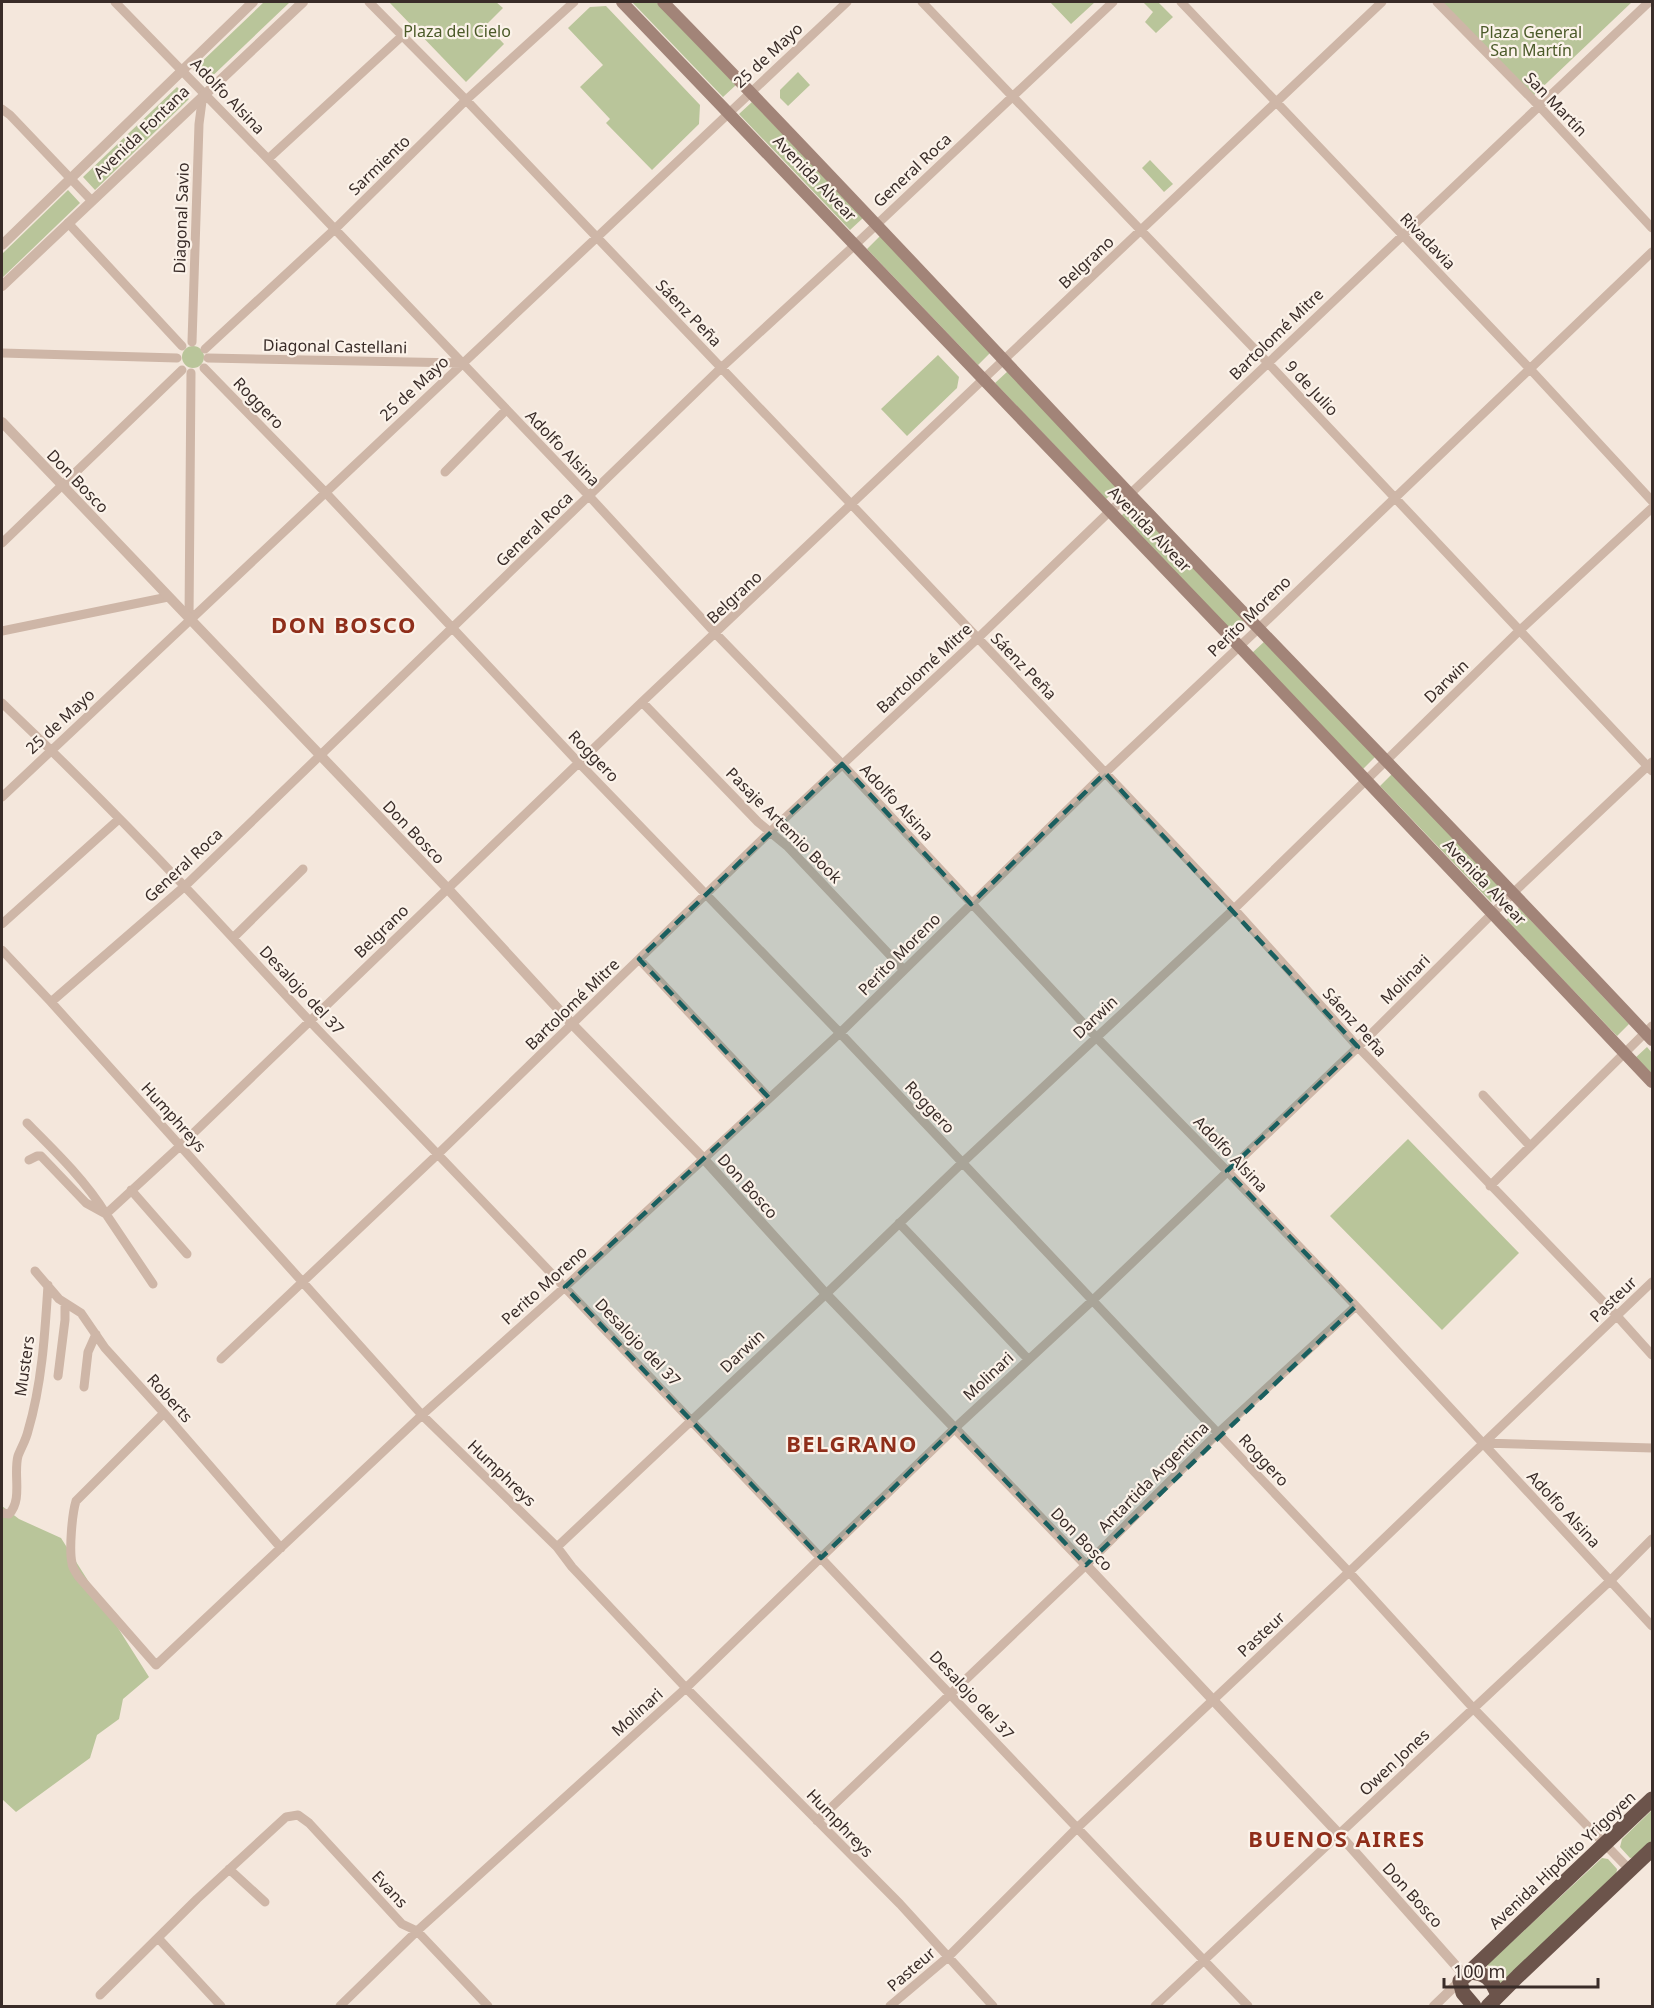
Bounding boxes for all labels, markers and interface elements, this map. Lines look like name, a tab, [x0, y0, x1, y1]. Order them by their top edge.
street label: 25 de Mayo	[729, 17, 807, 93]
park label: Plaza del Cielo	[403, 20, 511, 42]
park label: Plaza General San Martín	[1480, 21, 1582, 61]
street label: Adolfo Alsina	[186, 53, 270, 139]
street label: San Martín	[1520, 67, 1592, 141]
street label: Avenida Fontana	[88, 80, 194, 184]
street label: General Roca	[868, 128, 956, 212]
street label: Sarmiento	[343, 130, 415, 200]
street label: Avenida Alvear	[768, 130, 862, 226]
street label: Diagonal Savio	[168, 162, 194, 274]
street label: Rivadavia	[1395, 208, 1461, 274]
street label: Belgrano	[1054, 231, 1118, 293]
street label: Sáenz Peña	[651, 274, 727, 352]
street label: Bartolomé Mitre	[1224, 283, 1328, 385]
street label: Diagonal Castellani	[263, 334, 407, 358]
street label: 25 de Mayo	[375, 350, 453, 426]
street label: 9 de Julio	[1281, 355, 1343, 421]
street label: Roggero	[229, 372, 289, 434]
street label: Adolfo Alsina	[521, 405, 605, 491]
street label: Don Bosco	[42, 444, 114, 518]
street label: Avenida Alvear	[1103, 481, 1197, 577]
street label: General Roca	[491, 487, 577, 571]
street label: Belgrano	[702, 566, 766, 628]
street label: Perito Moreno	[1202, 571, 1296, 661]
district label: DON BOSCO	[271, 609, 417, 639]
street label: Bartolomé Mitre	[871, 618, 977, 718]
street label: Sáenz Peña	[986, 627, 1062, 705]
street label: Darwin	[1419, 654, 1473, 708]
street label: 25 de Mayo	[21, 683, 99, 759]
street label: Roggero	[564, 725, 624, 787]
street label: Adolfo Alsina	[855, 759, 939, 845]
street label: Pasaje Artemio Book	[721, 762, 847, 888]
street label: Don Bosco	[378, 795, 450, 869]
street label: General Roca	[139, 823, 227, 907]
street label: Avenida Alvear	[1438, 834, 1532, 930]
street label: Belgrano	[349, 899, 413, 963]
street label: Perito Moreno	[853, 908, 945, 1000]
street label: Desalojo del 37	[255, 941, 349, 1039]
street label: Molinari	[1375, 949, 1435, 1009]
street label: Bartolomé Mitre	[520, 953, 624, 1055]
street label: Sáenz Peña	[1318, 983, 1392, 1061]
street label: Darwin	[1068, 991, 1122, 1043]
street label: Roggero	[900, 1076, 960, 1138]
street label: Humphreys	[137, 1077, 211, 1157]
street label: Adolfo Alsina	[1189, 1111, 1273, 1197]
street label: Don Bosco	[713, 1149, 783, 1223]
street label: Perito Moreno	[496, 1241, 592, 1329]
street label: Pasteur	[1585, 1271, 1642, 1327]
street label: Desalojo del 37	[590, 1293, 686, 1391]
street label: Darwin	[715, 1325, 769, 1377]
street label: Musters	[9, 1334, 39, 1398]
street label: Molinari	[958, 1347, 1018, 1405]
street label: Roberts	[142, 1369, 198, 1427]
street label: Antartida Argentina	[1093, 1417, 1213, 1537]
district label: BELGRANO	[786, 1428, 918, 1458]
street label: Roggero	[1234, 1429, 1294, 1491]
street label: Humphreys	[463, 1435, 541, 1511]
street label: Adolfo Alsina	[1522, 1466, 1606, 1552]
street label: Don Bosco	[1046, 1502, 1118, 1576]
street label: Pasteur	[1232, 1606, 1290, 1662]
street label: Desalojo del 37	[925, 1646, 1019, 1744]
street label: Molinari	[607, 1683, 667, 1741]
street label: Owen Jones	[1354, 1724, 1434, 1800]
street label: Humphreys	[802, 1784, 878, 1862]
street label: Avenida Hipólito Yrigoyen	[1484, 1786, 1640, 1934]
district label: BUENOS AIRES	[1248, 1823, 1426, 1853]
street label: Don Bosco	[1378, 1858, 1448, 1932]
street label: Evans	[367, 1866, 413, 1912]
street label: Pasteur	[882, 1942, 940, 1996]
scale bar	[1444, 1951, 1598, 1989]
text: 100 m	[1453, 1959, 1505, 1983]

